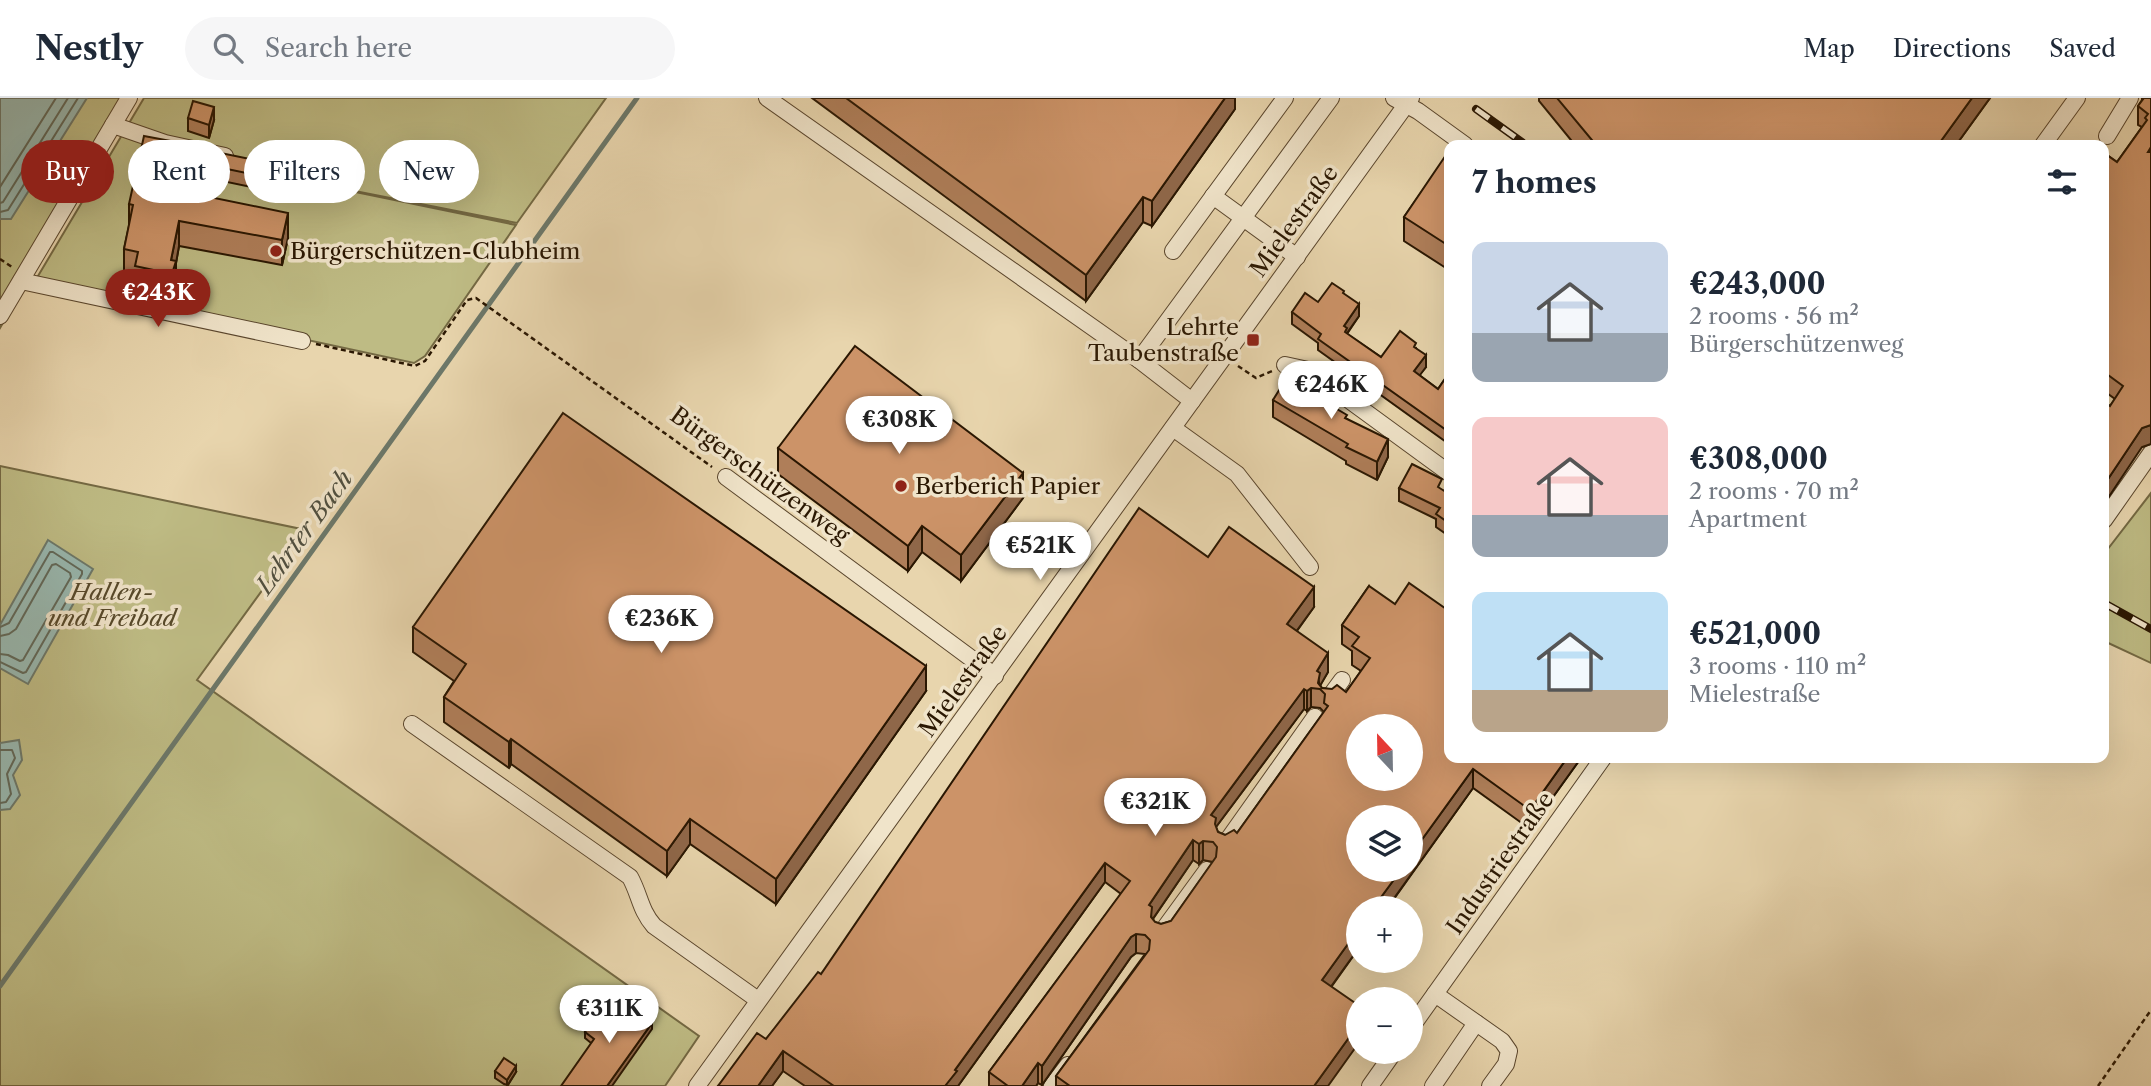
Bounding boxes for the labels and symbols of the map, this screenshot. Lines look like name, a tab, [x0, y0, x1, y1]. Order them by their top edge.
street label: Mielestraße	[1244, 160, 1344, 282]
place label: Bürgerschützen-Clubheim	[290, 237, 580, 265]
marker: Bürgerschützen-Clubheim	[268, 243, 284, 259]
pin: €243K	[109, 270, 207, 329]
place label: Lehrte Taubenstraße	[1088, 313, 1239, 367]
marker: Lehrte Taubenstraße	[1245, 332, 1261, 348]
pin: €246K	[1282, 362, 1380, 421]
pin: €308K	[850, 396, 948, 456]
street label: Bürgerschützenweg	[665, 401, 856, 550]
water label: Lehrter Bach	[248, 465, 358, 601]
place label: Berberich Papier	[915, 472, 1101, 500]
marker: Berberich Papier	[893, 478, 909, 494]
pin: €521K	[991, 522, 1089, 582]
park label: Hallen- und Freibad	[48, 578, 178, 632]
pin: €236K	[612, 596, 710, 655]
street label: Mielestraße	[913, 620, 1013, 742]
north arrow	[1346, 714, 1423, 791]
pin: €321K	[1106, 778, 1204, 838]
street label: Industriestraße	[1441, 786, 1559, 940]
pin: €311K	[560, 986, 658, 1045]

